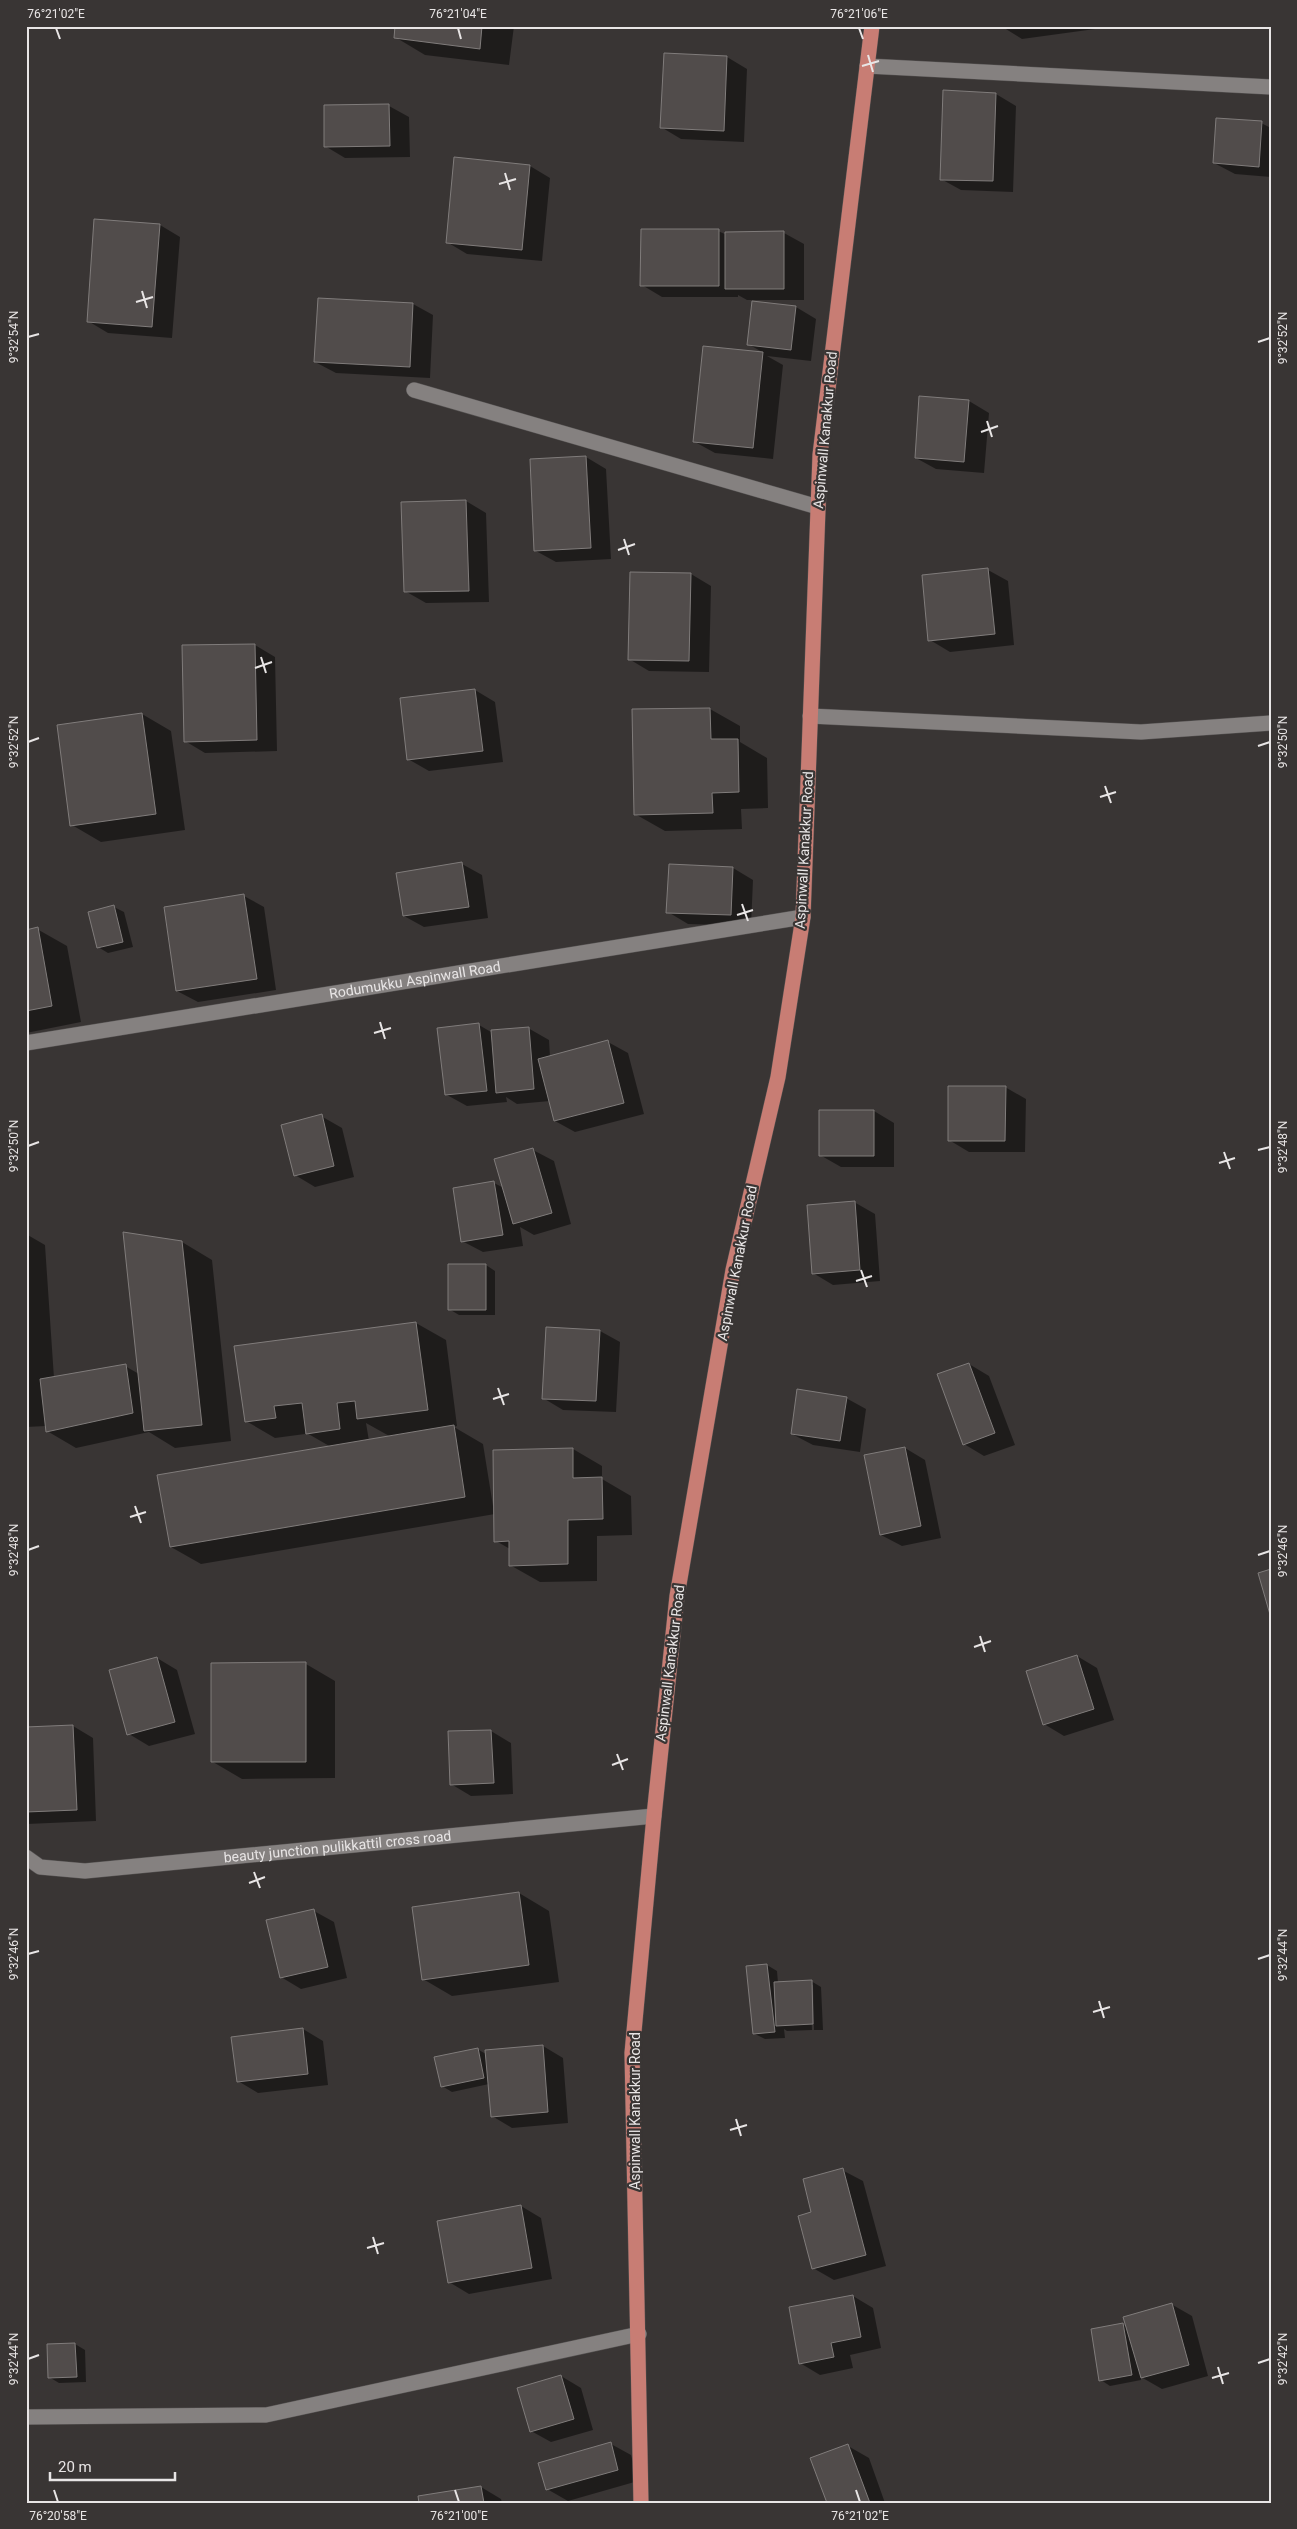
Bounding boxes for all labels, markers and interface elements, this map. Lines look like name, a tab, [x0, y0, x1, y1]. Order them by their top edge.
text: 76°21'02"E	[27, 7, 85, 21]
text: 76°21'04"E	[429, 7, 487, 21]
text: 76°21'06"E	[830, 7, 888, 21]
text: 9°32'54"N	[7, 311, 21, 363]
text: 9°32'52"N	[1276, 312, 1290, 364]
street label: Aspinwall Kanakkur Road	[810, 351, 840, 509]
text: 9°32'52"N	[7, 716, 21, 768]
text: 9°32'50"N	[1276, 716, 1290, 768]
street label: Aspinwall Kanakkur Road	[792, 771, 816, 929]
street label: Rodumukku Aspinwall Road	[328, 958, 502, 1002]
text: 9°32'50"N	[7, 1120, 21, 1172]
text: 9°32'48"N	[1276, 1121, 1290, 1173]
street label: Aspinwall Kanakkur Road	[714, 1184, 760, 1342]
text: 9°32'48"N	[7, 1524, 21, 1576]
text: 9°32'46"N	[1276, 1525, 1290, 1577]
street label: Aspinwall Kanakkur Road	[652, 1584, 688, 1742]
street label: beauty junction pulikkattil cross road	[223, 1828, 452, 1866]
text: 9°32'46"N	[7, 1928, 21, 1980]
text: 9°32'44"N	[1276, 1929, 1290, 1981]
street label: Aspinwall Kanakkur Road	[627, 2032, 643, 2190]
text: 9°32'44"N	[7, 2333, 21, 2385]
text: 9°32'42"N	[1276, 2333, 1290, 2385]
scale bar	[50, 2449, 175, 2481]
text: 20 m	[58, 2458, 92, 2476]
text: 76°20'58"E	[29, 2509, 87, 2523]
text: 76°21'00"E	[430, 2509, 488, 2523]
text: 76°21'02"E	[831, 2509, 889, 2523]

